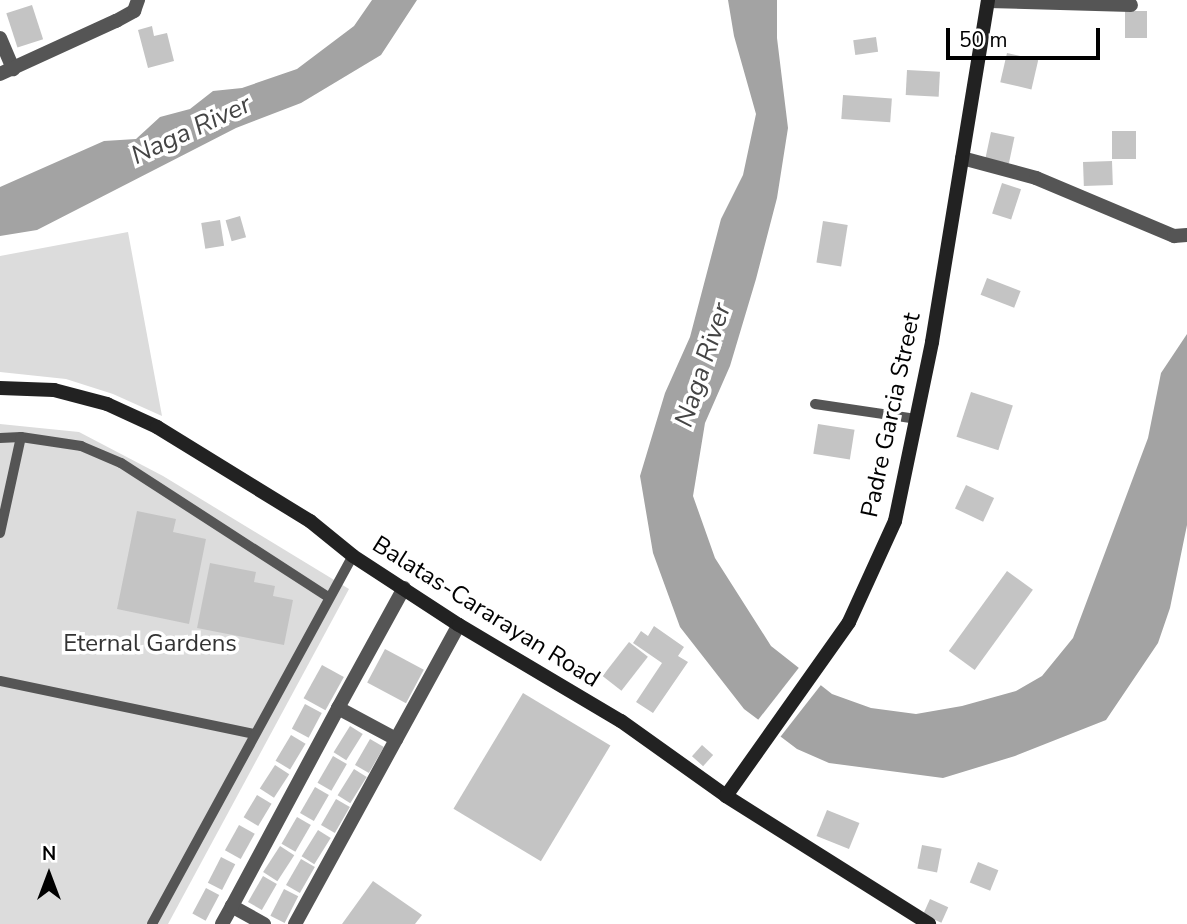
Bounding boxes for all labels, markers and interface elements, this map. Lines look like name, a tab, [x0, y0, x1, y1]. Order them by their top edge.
scale bar	[949, 14, 1103, 58]
text: 50 m	[959, 26, 1008, 54]
water label: Naga River	[126, 89, 256, 171]
water label: Naga River	[668, 299, 738, 431]
street label: Padre Garcia Street	[855, 310, 927, 520]
street label: Balatas-Cararayan Road	[367, 530, 605, 694]
park label: Eternal Gardens	[63, 630, 237, 658]
north arrow	[14, 840, 84, 910]
text: N	[42, 841, 56, 867]

